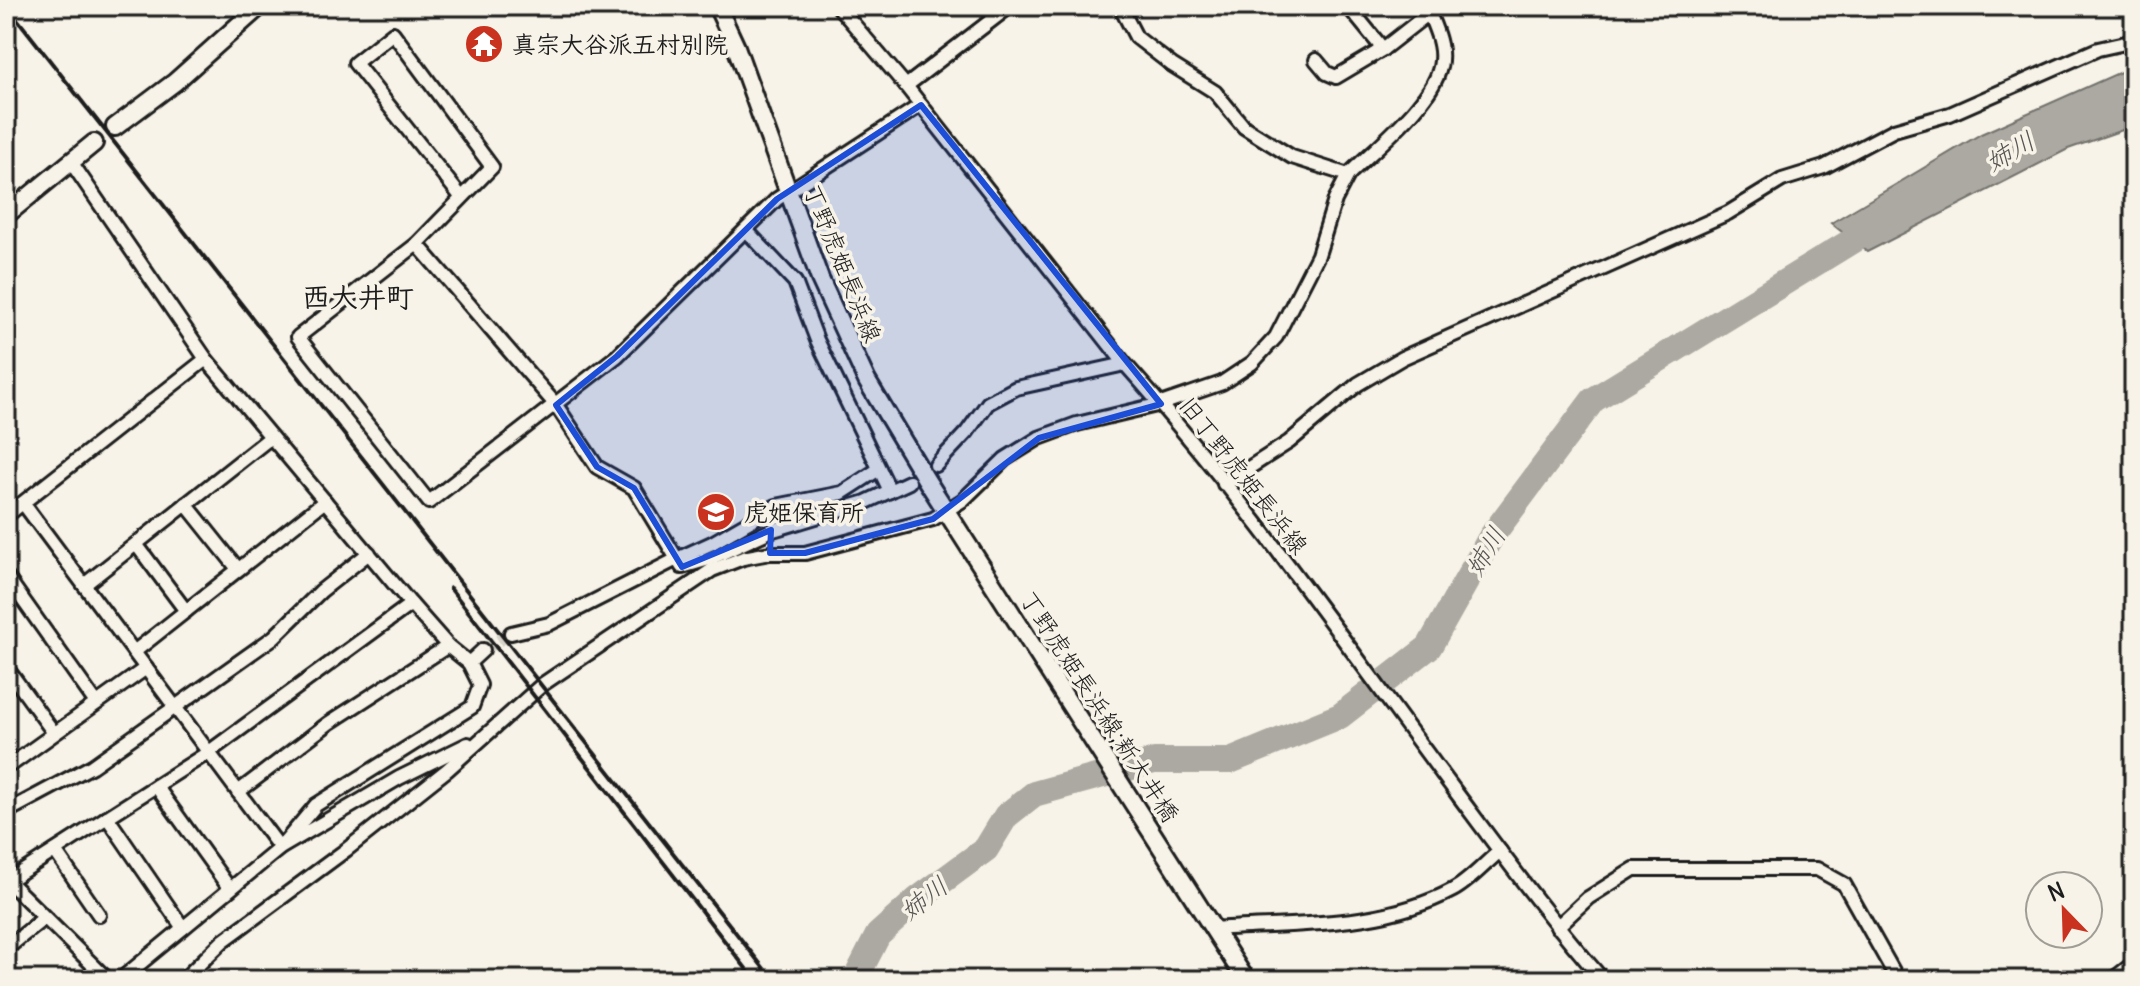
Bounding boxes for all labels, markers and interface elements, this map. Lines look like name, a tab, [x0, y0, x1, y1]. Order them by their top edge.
temple icon: 真宗大谷派五村別院	[463, 23, 505, 65]
place label: 真宗大谷派五村別院	[512, 29, 728, 59]
water label: 姉川	[1979, 124, 2041, 178]
street label: 丁野虎姫長浜線	[798, 179, 888, 347]
district label: 西大井町	[302, 279, 414, 315]
street label: 旧丁野虎姫長浜線	[1173, 390, 1315, 560]
school or university icon: 虎姫保育所	[695, 491, 737, 533]
place label: 虎姫保育所	[744, 497, 864, 527]
water label: 姉川	[1457, 520, 1513, 582]
street label: 丁野虎姫長浜線;新大井橋	[1014, 585, 1186, 827]
water label: 姉川	[893, 869, 955, 927]
north arrow	[2024, 870, 2104, 950]
text: N	[2044, 876, 2069, 907]

